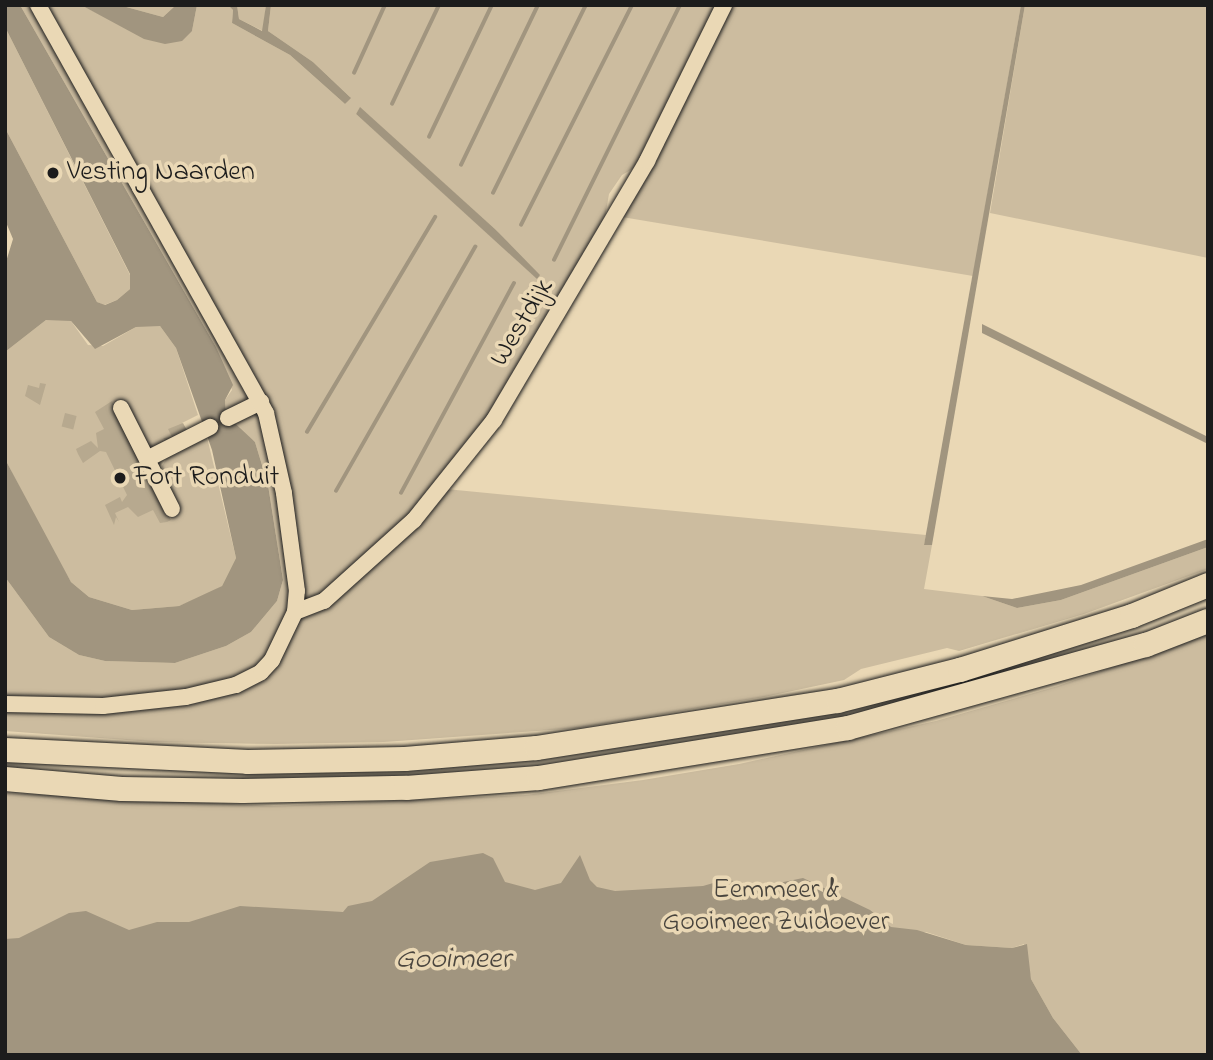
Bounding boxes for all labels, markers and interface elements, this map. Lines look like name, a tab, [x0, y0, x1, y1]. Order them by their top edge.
place label: Vesting Naarden	[67, 156, 255, 190]
marker: Vesting Naarden	[45, 165, 61, 181]
street label: Westdijk	[484, 273, 562, 373]
place label: Fort Ronduit	[134, 461, 279, 495]
marker: Fort Ronduit	[112, 470, 128, 486]
park label: Eemmeer & Gooimeer Zuidoever	[663, 874, 889, 940]
water label: Gooimeer	[396, 942, 510, 978]

